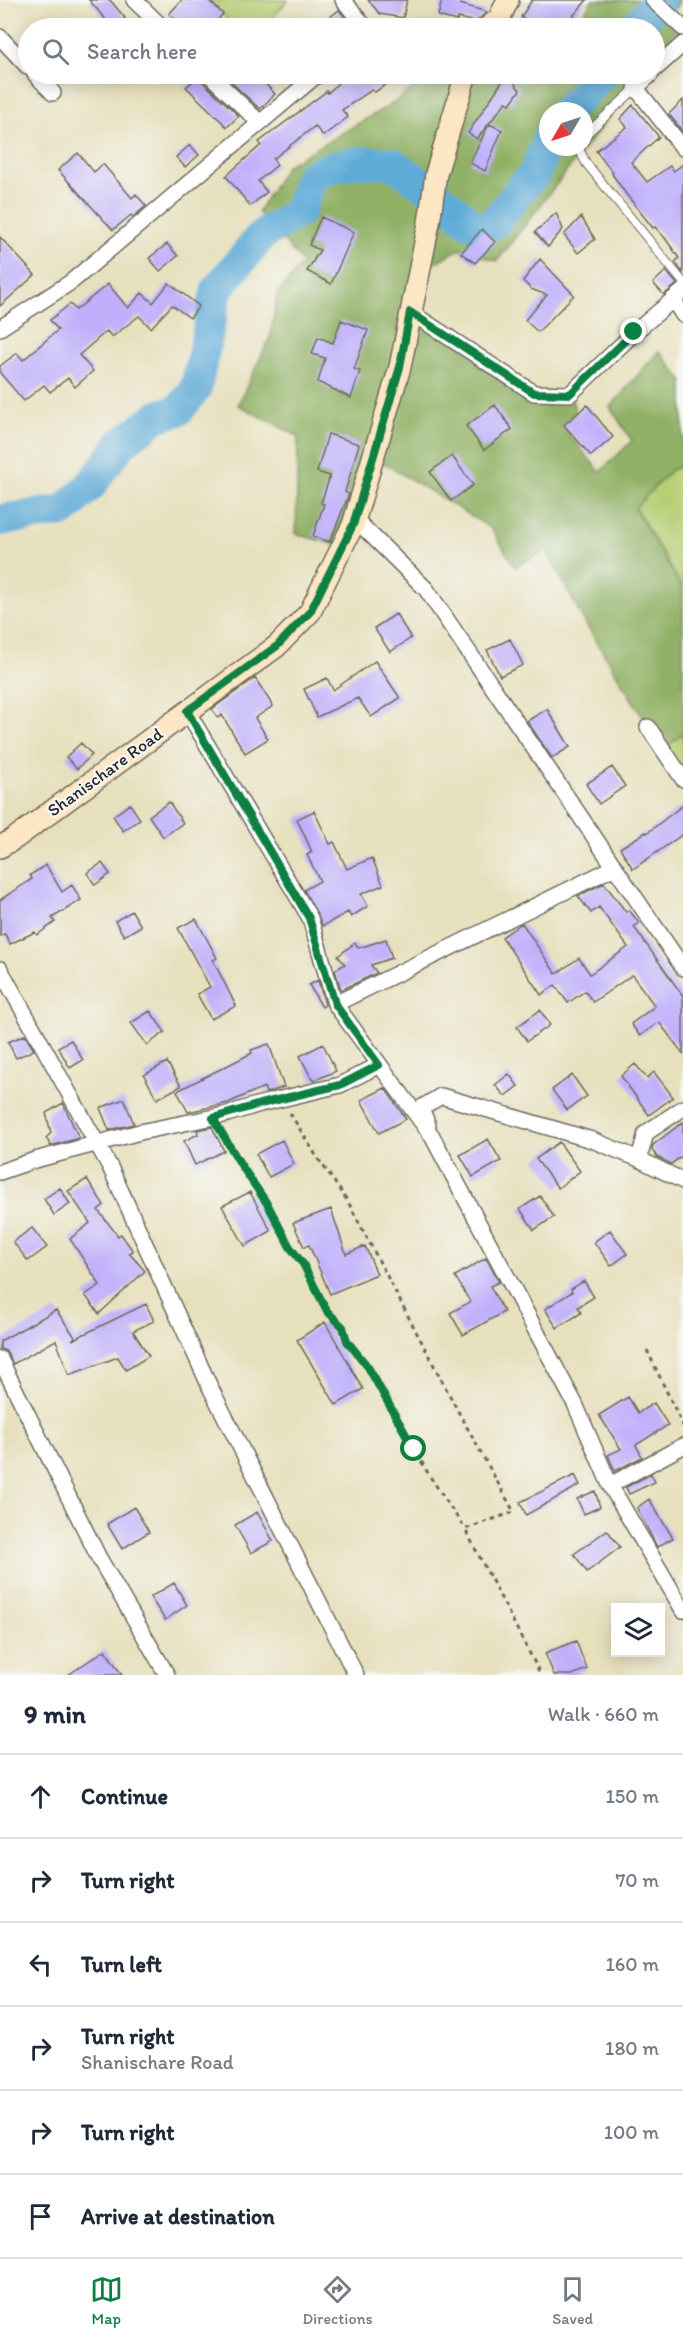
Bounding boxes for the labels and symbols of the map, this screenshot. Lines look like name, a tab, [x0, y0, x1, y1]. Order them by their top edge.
north arrow	[539, 102, 593, 156]
route end	[620, 318, 646, 344]
street label: Shanischare Road	[43, 723, 167, 821]
route start	[400, 1435, 426, 1461]

